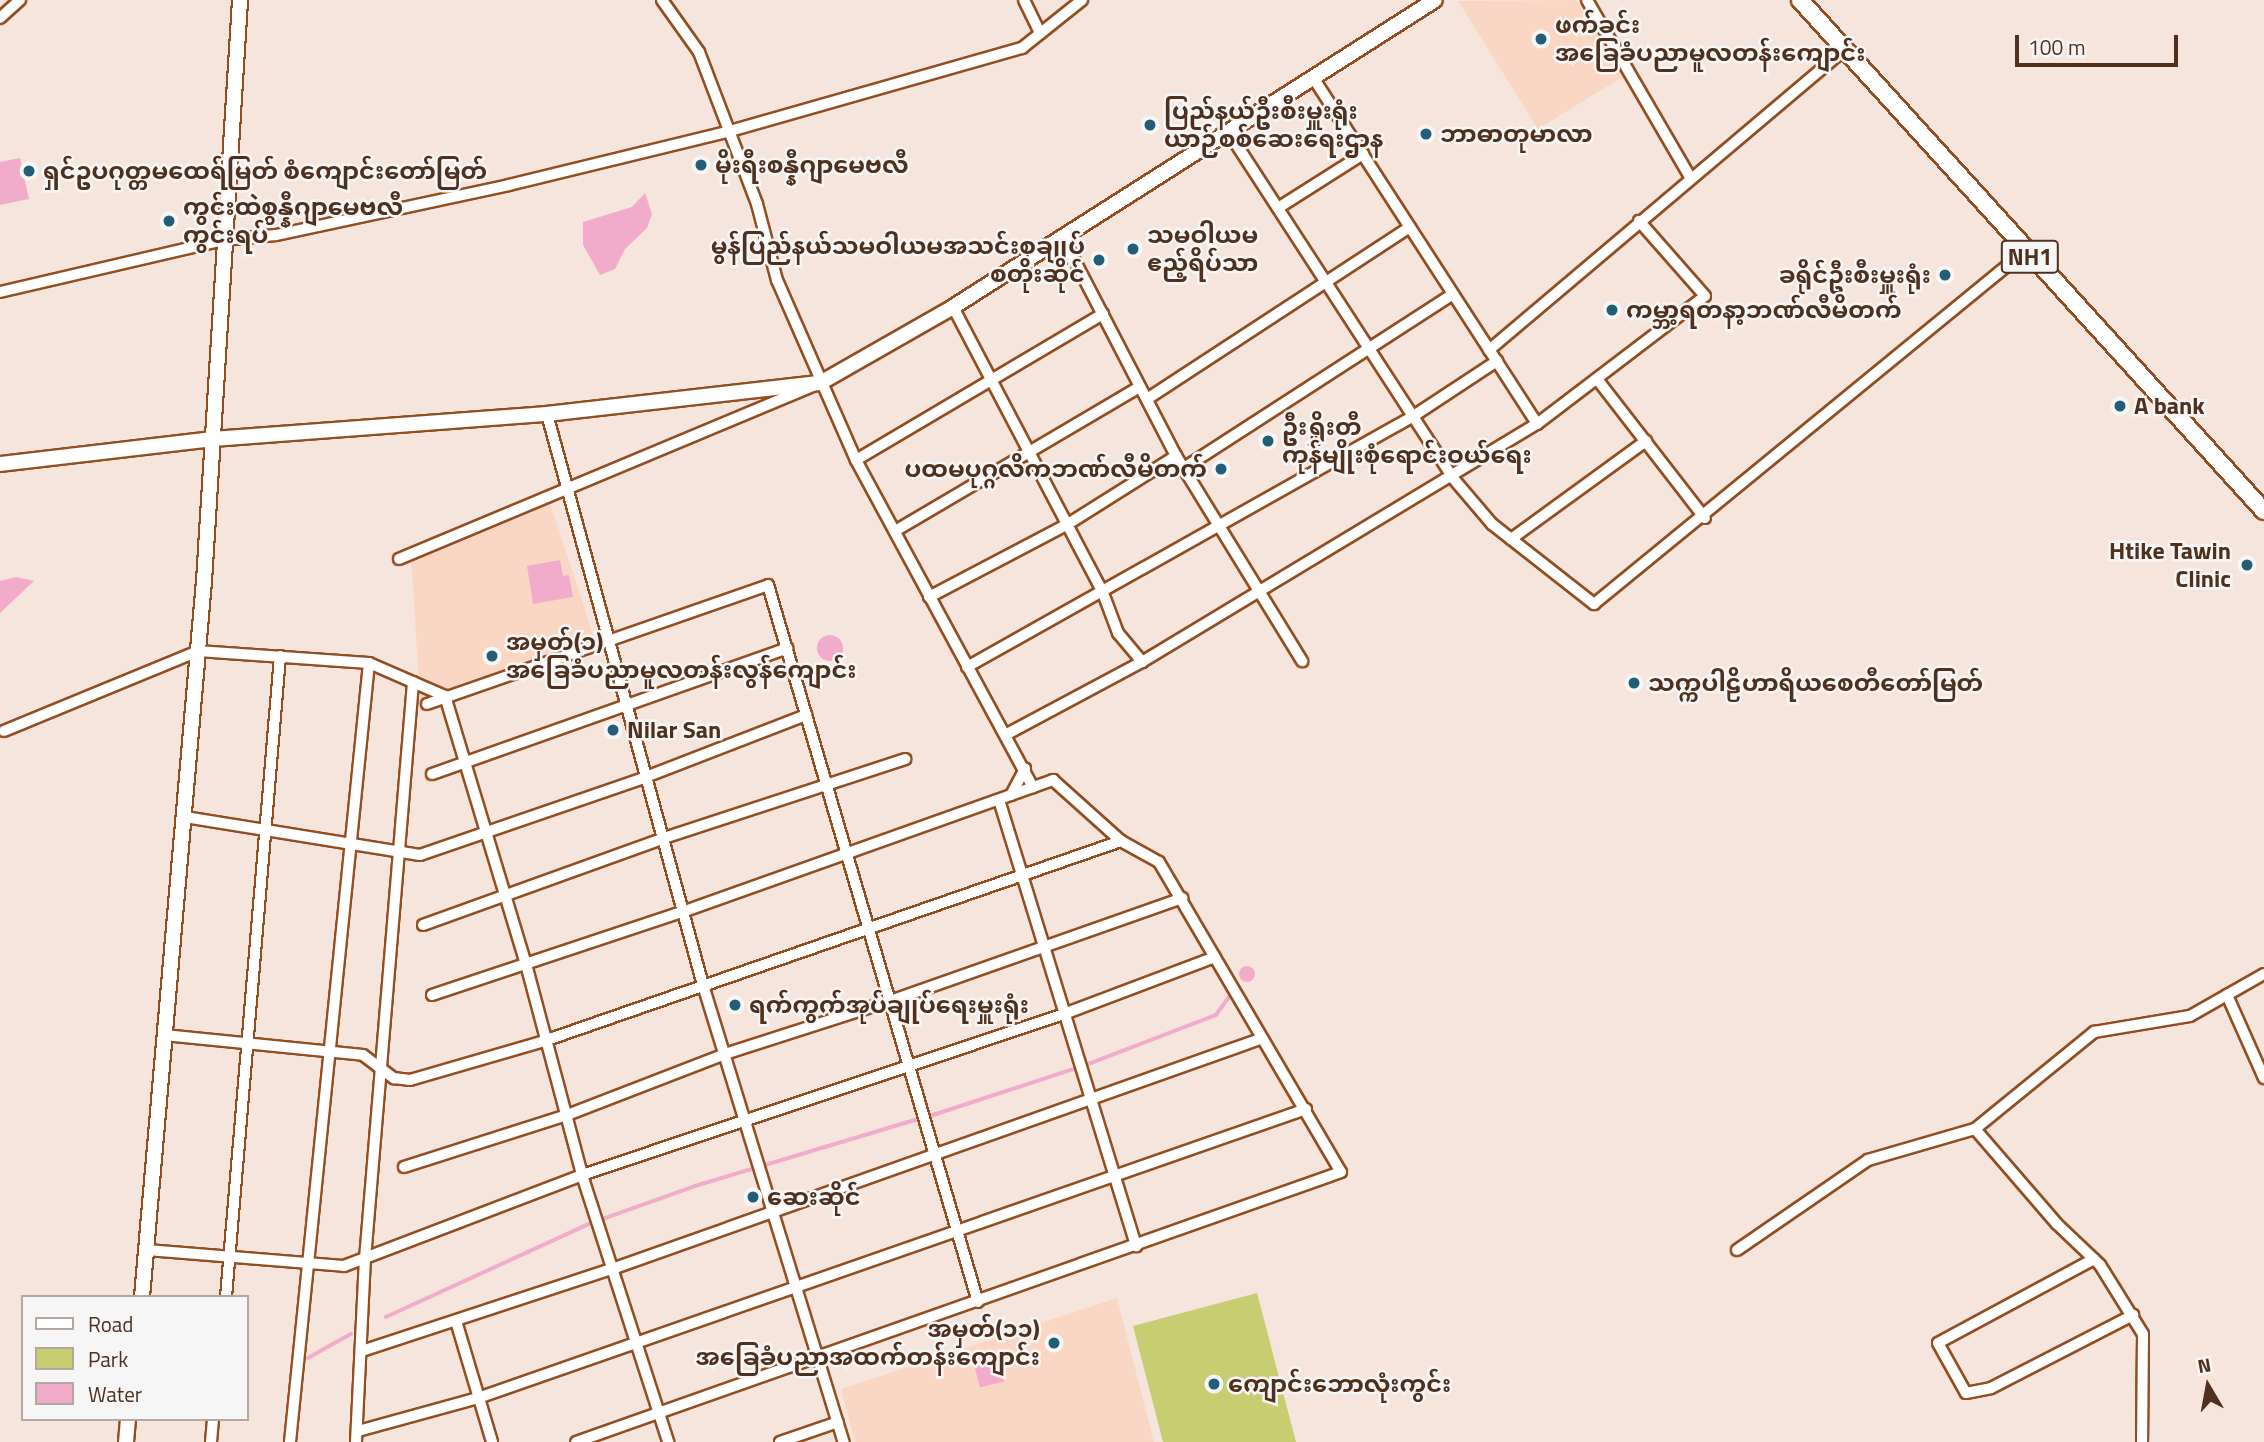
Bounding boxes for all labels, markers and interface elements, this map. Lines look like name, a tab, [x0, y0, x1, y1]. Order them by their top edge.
place label: ဖက်ခင်း အခြေခံပညာမူလတန်းကျောင်း	[1555, 11, 1865, 67]
scale bar	[2019, 21, 2182, 65]
marker: ဖက်ခင်း အခြေခံပညာမူလတန်းကျောင်း	[1533, 31, 1549, 47]
text: 100 m	[2028, 31, 2085, 63]
place label: ပြည်နယ်ဦးစီးမှူးရုံး ယာဉ်စစ်ဆေးရေးဌာန	[1164, 97, 1383, 153]
marker: ပြည်နယ်ဦးစီးမှူးရုံး ယာဉ်စစ်ဆေးရေးဌာန	[1142, 117, 1158, 133]
place label: ဘာဓာတုမာလာ	[1440, 120, 1593, 148]
marker: ဘာဓာတုမာလာ	[1418, 126, 1434, 142]
place label: မိုးရီးစန္နီဂျာမေဗလီ	[715, 151, 909, 179]
place label: ရှင်ဥပဂုတ္တမထေရ်မြတ် စံကျောင်းတော်မြတ်	[43, 157, 487, 185]
marker: မိုးရီးစန္နီဂျာမေဗလီ	[693, 157, 709, 173]
marker: ရှင်ဥပဂုတ္တမထေရ်မြတ် စံကျောင်းတော်မြတ်	[21, 163, 37, 179]
place label: ကွင်းထဲစွန္နီဂျာမေဗလီ ကွင်းရပ်	[183, 193, 403, 249]
marker: ကွင်းထဲစွန္နီဂျာမေဗလီ ကွင်းရပ်	[161, 213, 177, 229]
place label: သမဝါယမ ဧည့်ရိပ်သာ	[1147, 221, 1258, 277]
place label: မွန်ပြည်နယ်သမဝါယမအသင်းစုချုပ် စတိုးဆိုင်	[711, 232, 1085, 288]
road number: NH1	[2000, 238, 2060, 276]
marker: သမဝါယမ ဧည့်ရိပ်သာ	[1125, 241, 1141, 257]
marker: မွန်ပြည်နယ်သမဝါယမအသင်းစုချုပ် စတိုးဆိုင်	[1091, 252, 1107, 268]
place label: ခရိုင်ဦးစီးမှူးရုံး	[1779, 261, 1931, 289]
marker: ခရိုင်ဦးစီးမှူးရုံး	[1937, 267, 1953, 283]
place label: ကမ္ဘာ့ရတနာ့ဘဏ်လီမိတက်	[1626, 296, 1902, 324]
marker: ကမ္ဘာ့ရတနာ့ဘဏ်လီမိတက်	[1604, 302, 1620, 318]
place label: A bank	[2134, 392, 2205, 420]
marker: A bank	[2112, 398, 2128, 414]
place label: ဦးရှိုးတီ ကုန်မျိုးစုံရောင်းဝယ်ရေး	[1282, 413, 1532, 469]
marker: ဦးရှိုးတီ ကုန်မျိုးစုံရောင်းဝယ်ရေး	[1260, 433, 1276, 449]
place label: ပထမပုဂ္ဂလိကဘဏ်လီမိတက်	[905, 455, 1207, 483]
marker: ပထမပုဂ္ဂလိကဘဏ်လီမိတက်	[1213, 461, 1229, 477]
place label: Htike Tawin Clinic	[2109, 537, 2231, 593]
marker: Htike Tawin Clinic	[2237, 555, 2257, 575]
place label: အမှတ်(၁) အခြေခံပညာမူလတန်းလွန်ကျောင်း	[506, 628, 856, 684]
marker: အမှတ်(၁) အခြေခံပညာမူလတန်းလွန်ကျောင်း	[484, 648, 500, 664]
place label: သက္ကပါဠိဟာရိယစေတီတော်မြတ်	[1648, 669, 1983, 697]
marker: သက္ကပါဠိဟာရိယစေတီတော်မြတ်	[1626, 675, 1642, 691]
place label: Nilar San	[627, 716, 721, 744]
marker: Nilar San	[605, 722, 621, 738]
place label: ရက်ကွက်အုပ်ချုပ်ရေးမှူးရုံး	[749, 991, 1029, 1019]
marker: ရက်ကွက်အုပ်ချုပ်ရေးမှူးရုံး	[727, 997, 743, 1013]
place label: ဆေးဆိုင်	[767, 1183, 861, 1211]
marker: ဆေးဆိုင်	[745, 1189, 761, 1205]
legend	[21, 1295, 248, 1421]
text: Road	[88, 1308, 133, 1340]
place label: အမှတ်(၁၁) အခြေခံပညာအထက်တန်းကျောင်း	[695, 1315, 1040, 1371]
marker: အမှတ်(၁၁) အခြေခံပညာအထက်တန်းကျောင်း	[1046, 1335, 1062, 1351]
text: Park	[88, 1343, 128, 1375]
text: N	[2195, 1349, 2213, 1380]
north arrow	[2173, 1351, 2243, 1421]
place label: ကျောင်းဘောလုံးကွင်း	[1228, 1370, 1451, 1398]
marker: ကျောင်းဘောလုံးကွင်း	[1206, 1376, 1222, 1392]
text: Water	[88, 1378, 142, 1410]

